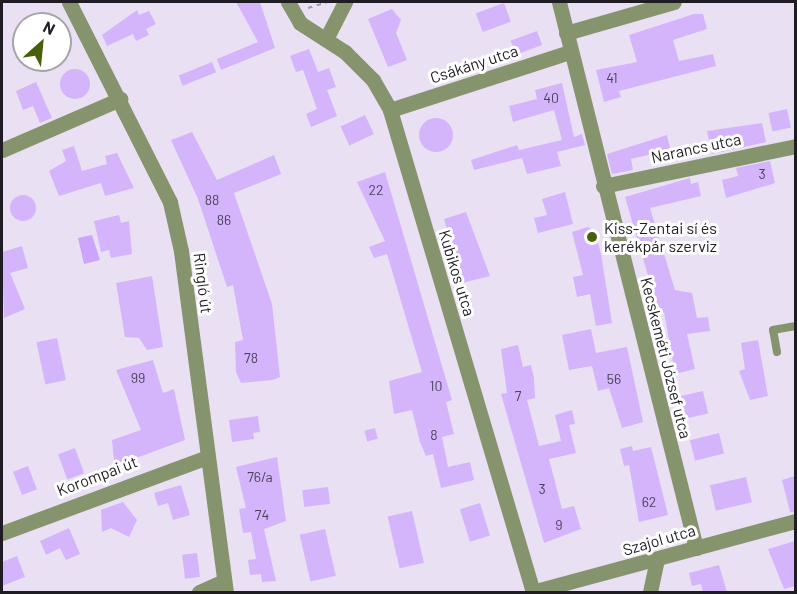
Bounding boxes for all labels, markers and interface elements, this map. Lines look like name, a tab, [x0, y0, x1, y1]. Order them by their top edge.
north arrow	[12, 12, 72, 72]
text: N	[40, 16, 59, 38]
street label: Csákány utca	[428, 41, 520, 87]
house number: 41	[606, 70, 618, 86]
house number: 40	[543, 90, 559, 106]
street label: Narancs utca	[649, 129, 743, 167]
house number: 3	[758, 166, 766, 182]
house number: 22	[368, 182, 384, 198]
house number: 88	[205, 192, 219, 208]
house number: 86	[217, 212, 231, 228]
place label: Kiss-Zentai sí és kerékpár szerviz	[604, 218, 717, 256]
street label: Kubikos utca	[435, 228, 479, 318]
marker: Kiss-Zentai sí és kerékpár szerviz	[585, 230, 599, 244]
street label: Ringló út	[190, 252, 216, 314]
street label: Kecskeméti József utca	[637, 275, 695, 441]
house number: 78	[244, 350, 258, 366]
house number: 99	[131, 370, 145, 386]
house number: 56	[607, 371, 621, 387]
house number: 10	[430, 378, 442, 394]
house number: 7	[515, 388, 521, 404]
house number: 8	[430, 427, 438, 443]
street label: Korompai út	[54, 452, 140, 500]
house number: 76/a	[247, 469, 273, 485]
house number: 3	[538, 481, 546, 497]
house number: 62	[642, 494, 656, 510]
house number: 74	[255, 507, 269, 523]
house number: 9	[555, 517, 563, 533]
street label: Szajol utca	[620, 520, 698, 560]

